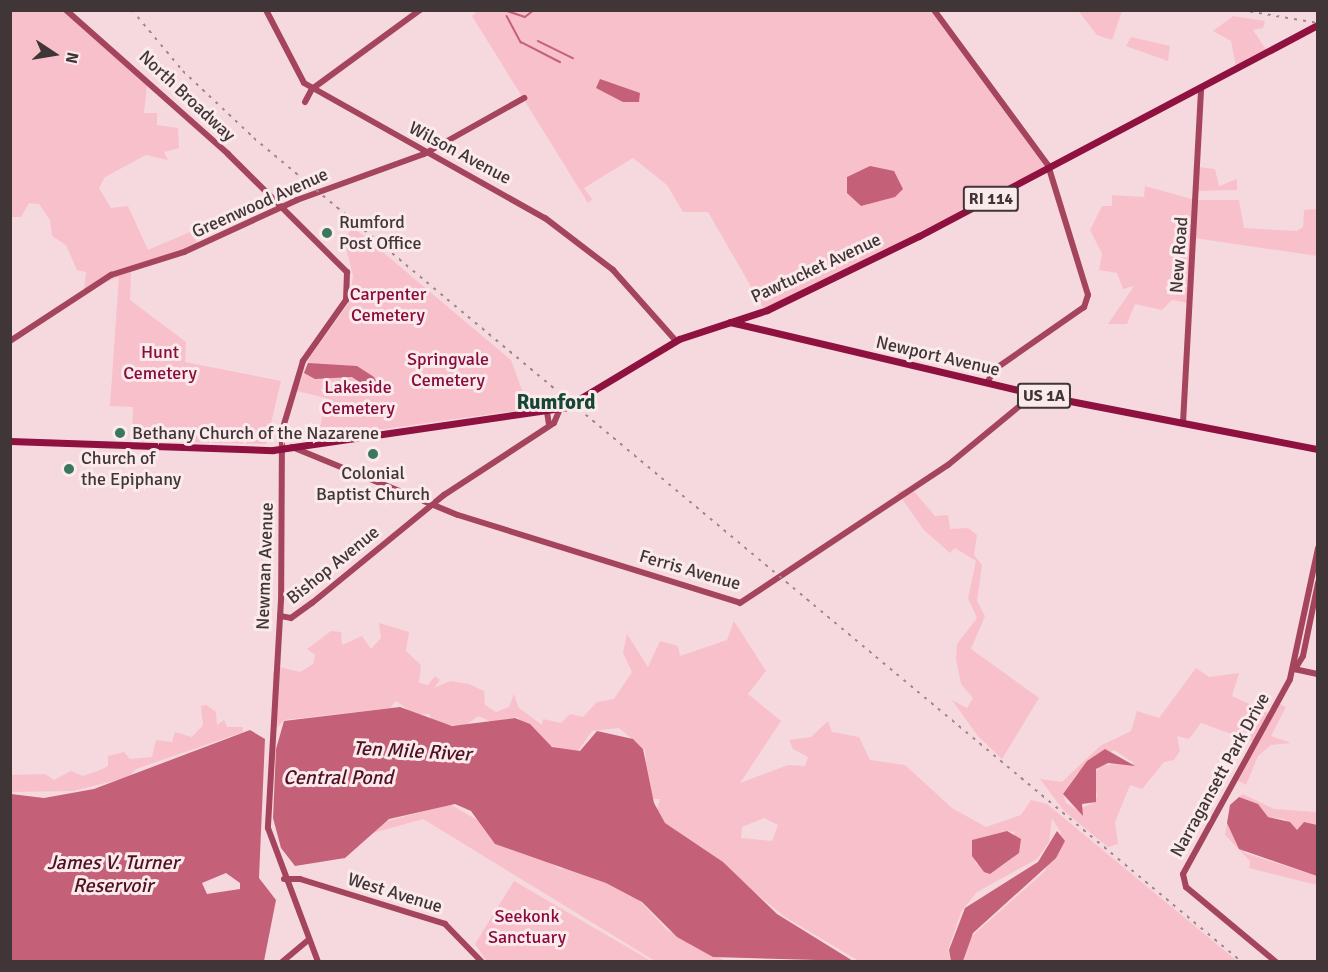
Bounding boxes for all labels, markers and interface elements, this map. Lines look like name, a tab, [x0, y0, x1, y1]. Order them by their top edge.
north arrow	[24, 24, 84, 84]
street label: North Broadway	[134, 46, 240, 146]
text: N	[61, 50, 83, 65]
street label: Wilson Avenue	[405, 117, 515, 189]
street label: Greenwood Avenue	[189, 163, 331, 243]
road number: RI 114	[962, 186, 1020, 212]
place label: Rumford Post Office	[339, 212, 421, 254]
street label: New Road	[1166, 216, 1192, 294]
marker: Rumford Post Office	[320, 226, 334, 240]
street label: Pawtucket Avenue	[748, 228, 884, 308]
park label: Carpenter Cemetery	[350, 284, 426, 326]
street label: Newport Avenue	[874, 331, 1002, 381]
park label: Hunt Cemetery	[123, 342, 197, 385]
park label: Springvale Cemetery	[407, 349, 489, 392]
park label: Lakeside Cemetery	[321, 377, 395, 420]
road number: US 1A	[1016, 383, 1072, 409]
district label: Rumford	[517, 389, 595, 415]
place label: Bethany Church of the Nazarene	[132, 422, 379, 444]
marker: Bethany Church of the Nazarene	[113, 426, 127, 440]
marker: Colonial Baptist Church	[366, 447, 380, 461]
place label: Church of the Epiphany	[81, 448, 181, 490]
marker: Church of the Epiphany	[62, 462, 76, 476]
place label: Colonial Baptist Church	[316, 463, 430, 506]
street label: Newman Avenue	[252, 502, 278, 630]
street label: Bishop Avenue	[282, 521, 384, 609]
street label: Ferris Avenue	[637, 545, 743, 595]
street label: Narragansett Park Drive	[1166, 689, 1274, 861]
water label: Ten Mile River	[352, 736, 472, 766]
water label: Central Pond	[283, 765, 393, 789]
water label: James V. Turner Reservoir	[47, 850, 179, 897]
street label: West Avenue	[345, 868, 445, 918]
park label: Seekonk Sanctuary	[488, 906, 566, 948]

